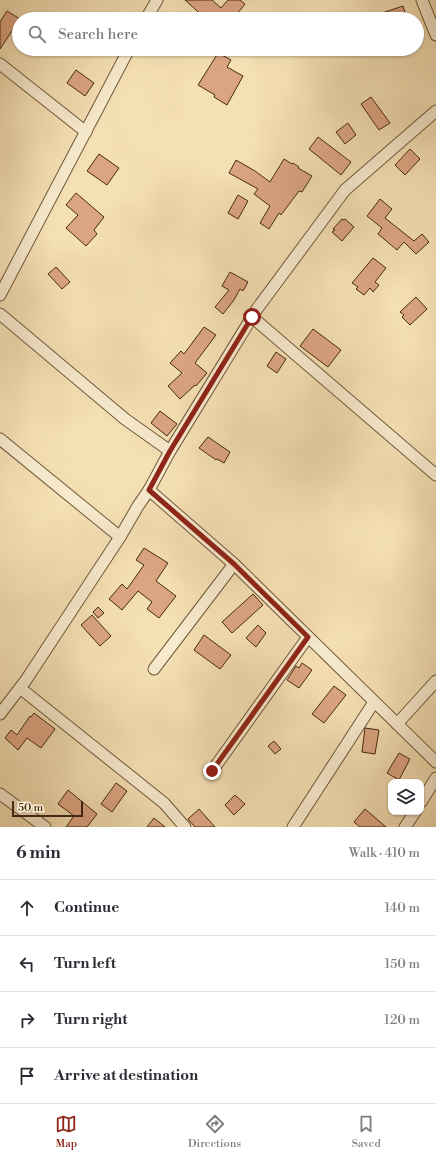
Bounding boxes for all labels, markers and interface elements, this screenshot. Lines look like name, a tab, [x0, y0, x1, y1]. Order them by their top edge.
search box	[12, 12, 424, 56]
icon: search	[26, 23, 48, 45]
text: Search here	[58, 25, 138, 44]
route start	[243, 308, 261, 326]
route end	[203, 762, 221, 780]
map controls	[388, 779, 424, 815]
button: layers	[388, 779, 424, 815]
scale bar	[12, 799, 83, 818]
text: 50 m	[18, 801, 43, 815]
text: 6 min	[16, 842, 61, 864]
text: Walk · 410 m	[349, 845, 420, 861]
icon: ahead	[16, 897, 38, 919]
text: Continue	[54, 898, 119, 917]
text: 140 m	[384, 900, 420, 916]
icon: left	[16, 953, 38, 975]
text: Turn left	[54, 954, 116, 973]
text: 150 m	[385, 956, 420, 972]
icon: right	[16, 1009, 38, 1031]
text: Turn right	[54, 1010, 128, 1029]
text: 120 m	[384, 1012, 420, 1028]
icon: arrive	[16, 1065, 38, 1087]
text: Arrive at destination	[54, 1066, 198, 1085]
tab: Map	[55, 1113, 77, 1151]
tab: Directions	[188, 1113, 241, 1151]
tab: Saved	[352, 1113, 381, 1151]

